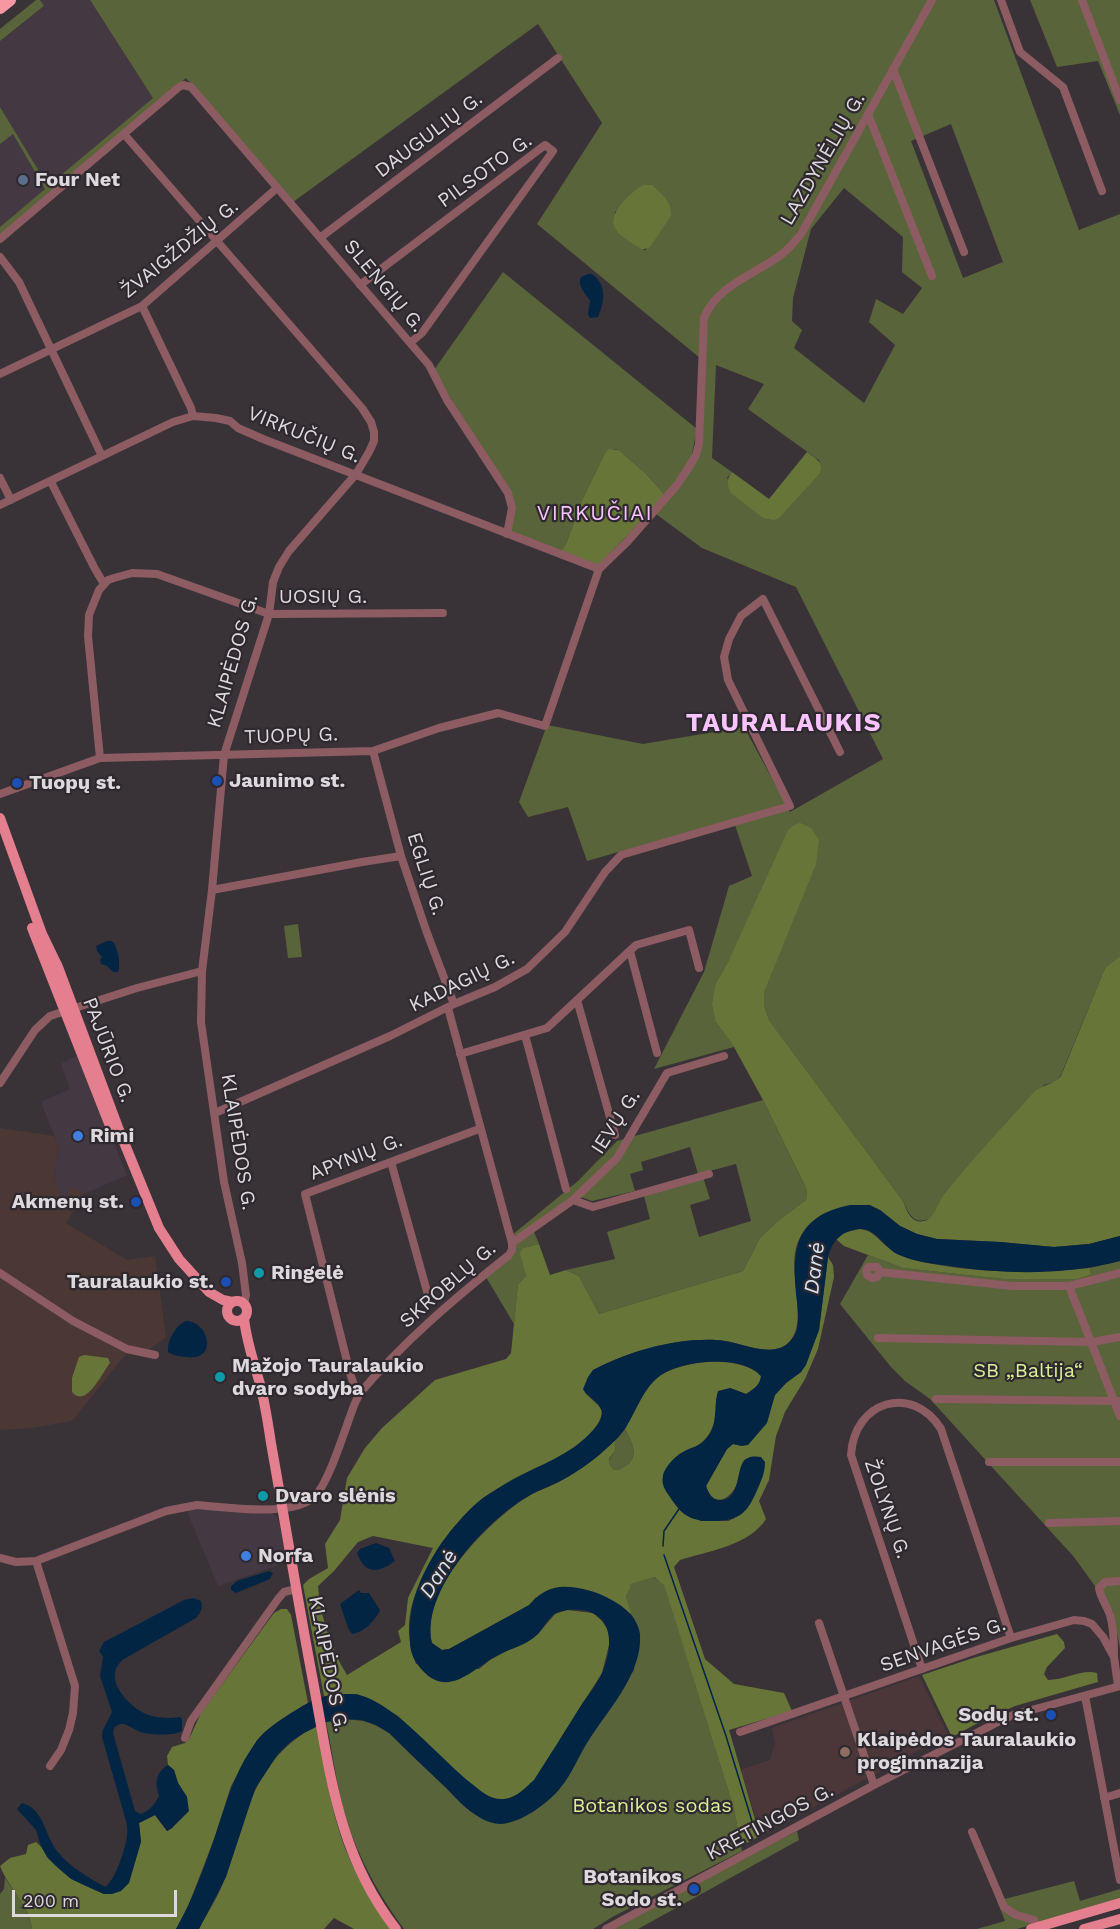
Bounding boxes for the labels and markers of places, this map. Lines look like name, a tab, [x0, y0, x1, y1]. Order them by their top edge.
place label: Four Net	[35, 168, 120, 192]
marker: Four Net	[16, 173, 30, 187]
place label: Jaunimo st.	[229, 769, 345, 793]
place label: Tuopų st.	[29, 771, 121, 795]
marker: Jaunimo st.	[210, 774, 224, 788]
marker: Tuopų st.	[10, 776, 24, 790]
place label: Rimi	[90, 1124, 134, 1148]
marker: Rimi	[71, 1129, 85, 1143]
place label: Akmenų st.	[12, 1190, 124, 1214]
marker: Akmenų st.	[129, 1195, 143, 1209]
place label: Ringelė	[271, 1261, 344, 1285]
marker: Ringelė	[252, 1266, 266, 1280]
place label: Tauralaukio st.	[67, 1270, 214, 1294]
marker: Tauralaukio st.	[219, 1275, 233, 1289]
place label: Mažojo Tauralaukio dvaro sodyba	[232, 1354, 424, 1401]
marker: Mažojo Tauralaukio dvaro sodyba	[213, 1370, 227, 1384]
place label: Dvaro slėnis	[275, 1484, 396, 1508]
marker: Dvaro slėnis	[256, 1489, 270, 1503]
place label: Norfa	[258, 1544, 313, 1568]
marker: Norfa	[239, 1549, 253, 1563]
place label: Sodų st.	[958, 1703, 1039, 1727]
marker: Sodų st.	[1044, 1708, 1058, 1722]
place label: Klaipėdos Tauralaukio progimnazija	[857, 1728, 1076, 1775]
marker: Klaipėdos Tauralaukio progimnazija	[838, 1745, 852, 1759]
place label: Botanikos Sodo st.	[583, 1865, 682, 1912]
marker: Botanikos Sodo st.	[687, 1882, 701, 1896]

